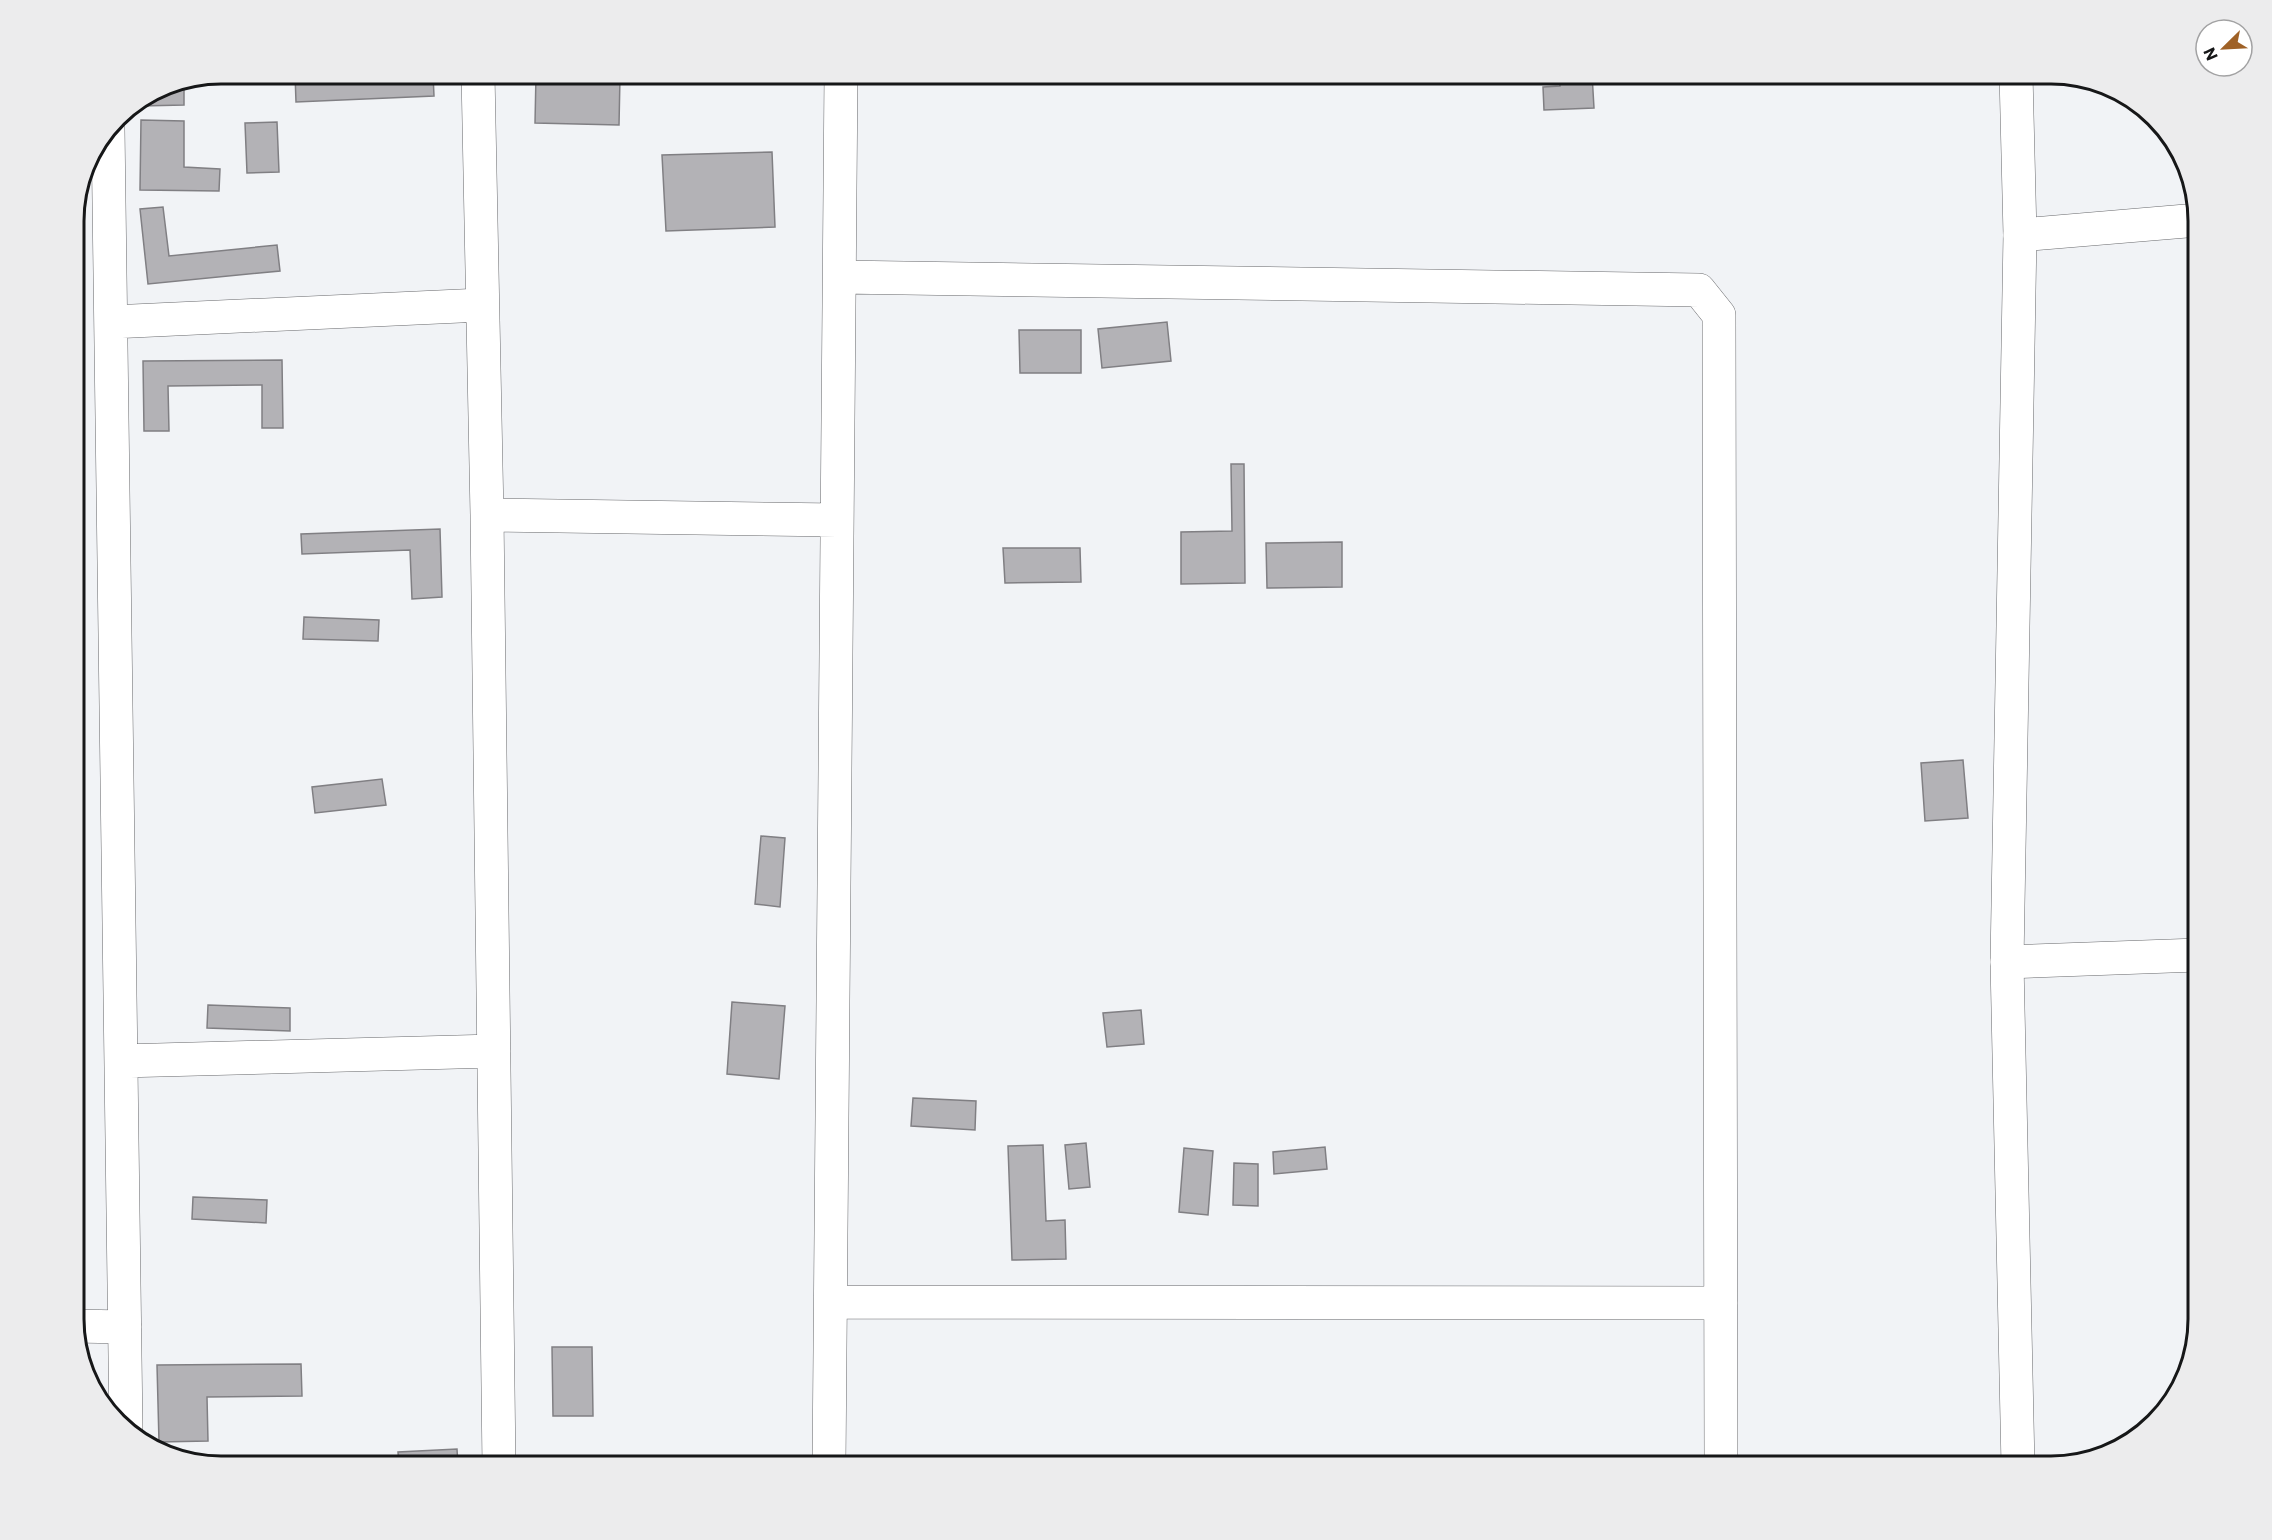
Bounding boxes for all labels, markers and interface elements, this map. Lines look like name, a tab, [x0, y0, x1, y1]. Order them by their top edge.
north arrow	[2194, 18, 2254, 78]
text: N	[2199, 45, 2221, 64]

